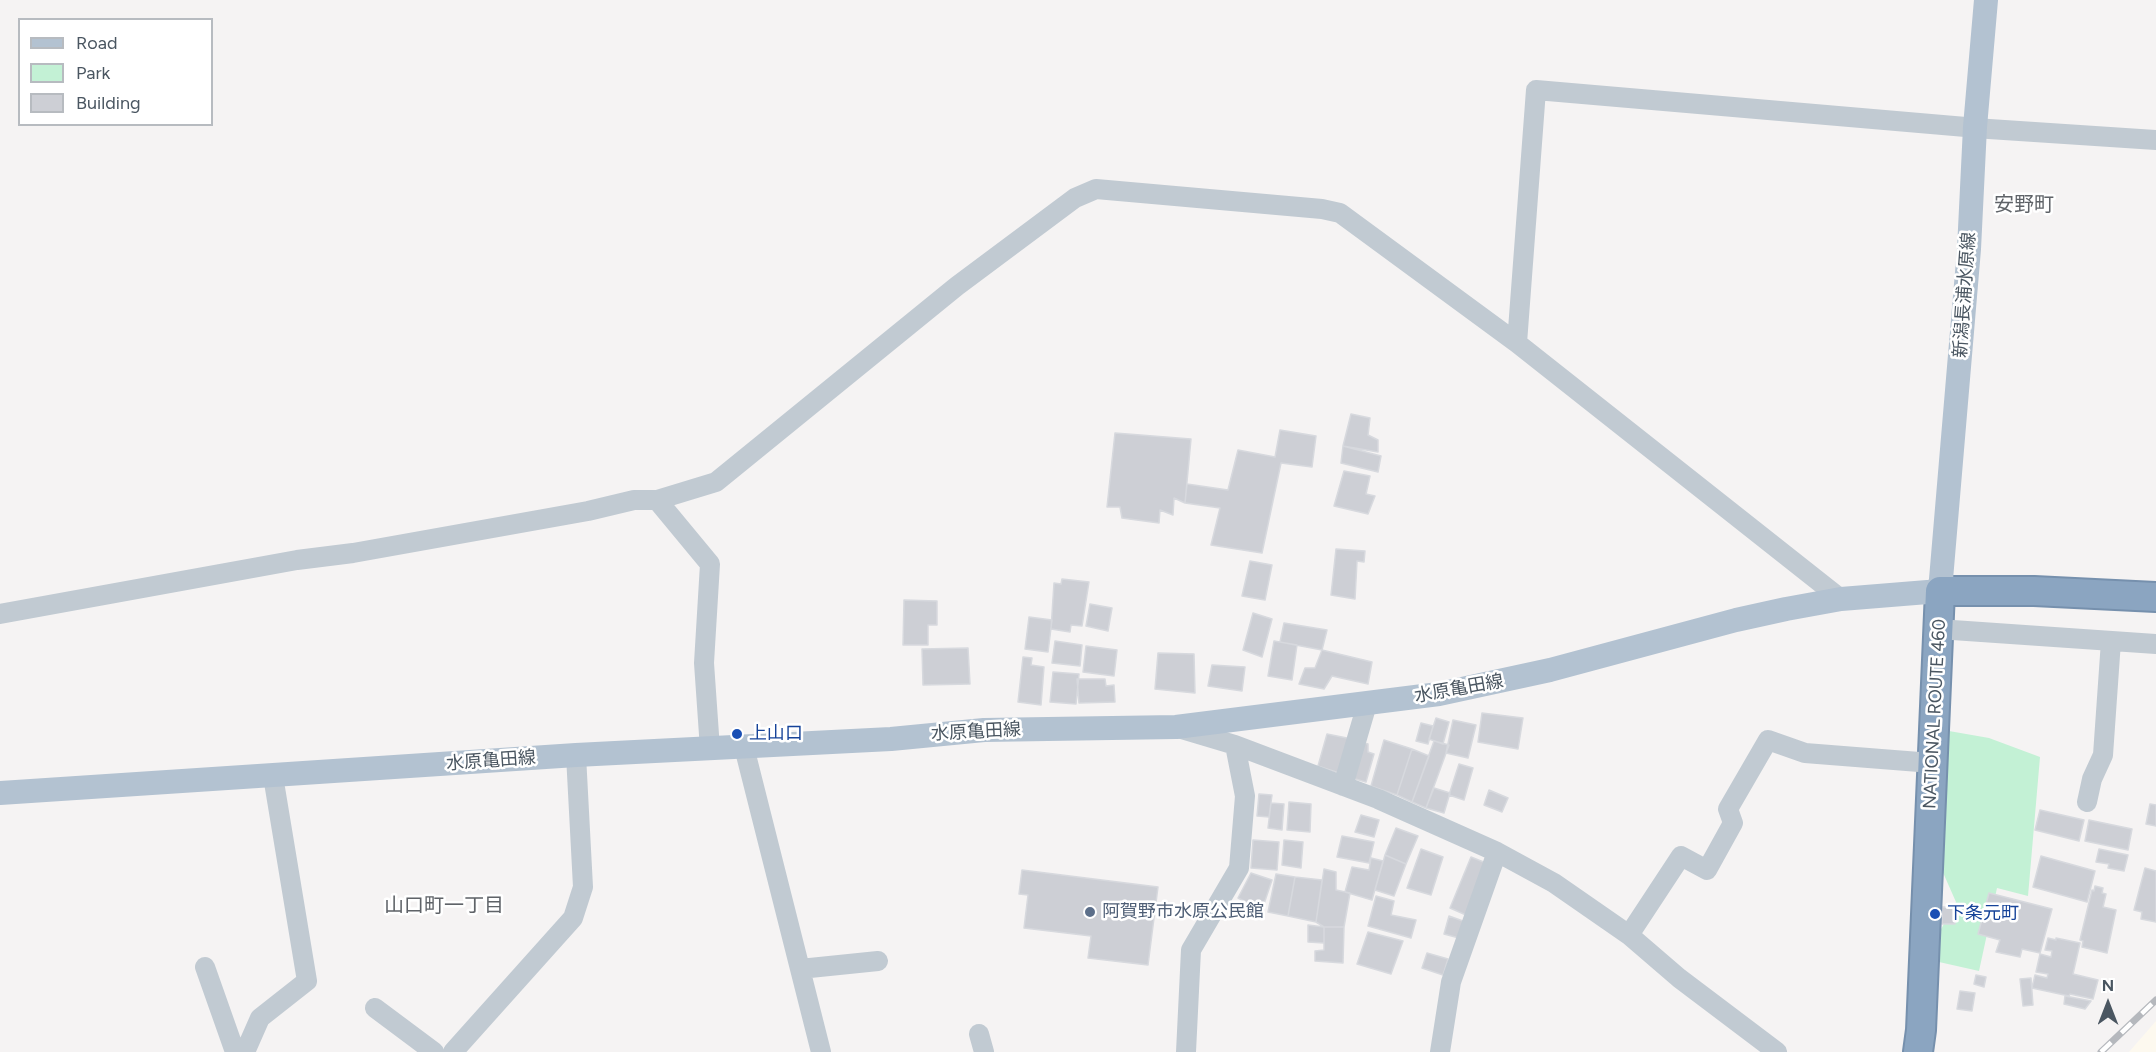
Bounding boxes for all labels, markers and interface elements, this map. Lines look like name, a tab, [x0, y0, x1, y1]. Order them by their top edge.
legend	[18, 18, 213, 126]
text: Road	[76, 32, 117, 54]
text: Park	[76, 62, 110, 84]
text: Building	[76, 92, 141, 114]
district label: 安野町	[1994, 193, 2054, 217]
street label: 新潟長浦水原線	[1950, 231, 1980, 359]
street label: NATIONAL ROUTE 460	[1919, 618, 1951, 810]
street label: 水原亀田線	[1413, 671, 1505, 707]
street label: 水原亀田線	[930, 719, 1022, 745]
place label: 上山口	[749, 723, 803, 745]
marker: 上山口	[730, 727, 744, 741]
street label: 水原亀田線	[445, 747, 537, 775]
district label: 山口町一丁目	[384, 894, 504, 918]
place label: 阿賀野市水原公民館	[1102, 901, 1264, 923]
place label: 下条元町	[1947, 903, 2019, 925]
marker: 阿賀野市水原公民館	[1083, 905, 1097, 919]
marker: 下条元町	[1928, 907, 1942, 921]
north arrow	[2078, 974, 2138, 1034]
text: N	[2102, 976, 2114, 995]

